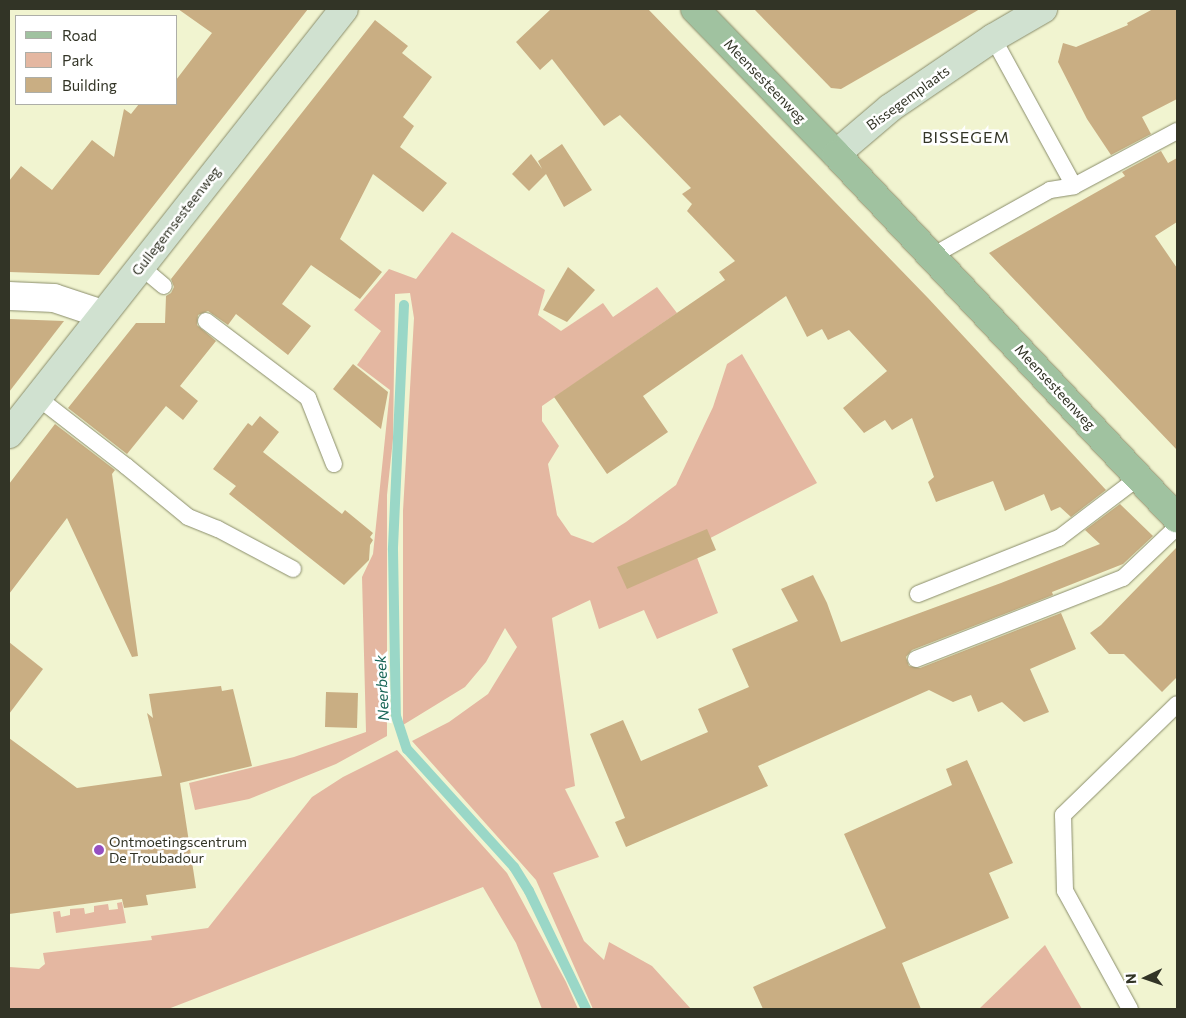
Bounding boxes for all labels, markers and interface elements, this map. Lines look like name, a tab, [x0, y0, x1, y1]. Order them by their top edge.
legend	[15, 15, 178, 105]
text: Road	[62, 26, 97, 44]
street label: Meensesteenweg	[721, 35, 809, 127]
text: Park	[62, 51, 93, 69]
street label: Bissegemplaats	[863, 62, 953, 134]
text: Building	[62, 76, 117, 94]
district label: BISSEGEM	[921, 127, 1011, 147]
street label: Gullegemsesteenweg	[128, 163, 224, 279]
street label: Meensesteenweg	[1011, 341, 1099, 433]
water label: Neerbeek	[371, 655, 393, 721]
place label: Ontmoetingscentrum De Troubadour	[109, 834, 247, 866]
marker: Ontmoetingscentrum De Troubadour	[93, 844, 105, 856]
north arrow	[1121, 953, 1171, 1003]
text: N	[1122, 973, 1139, 984]

